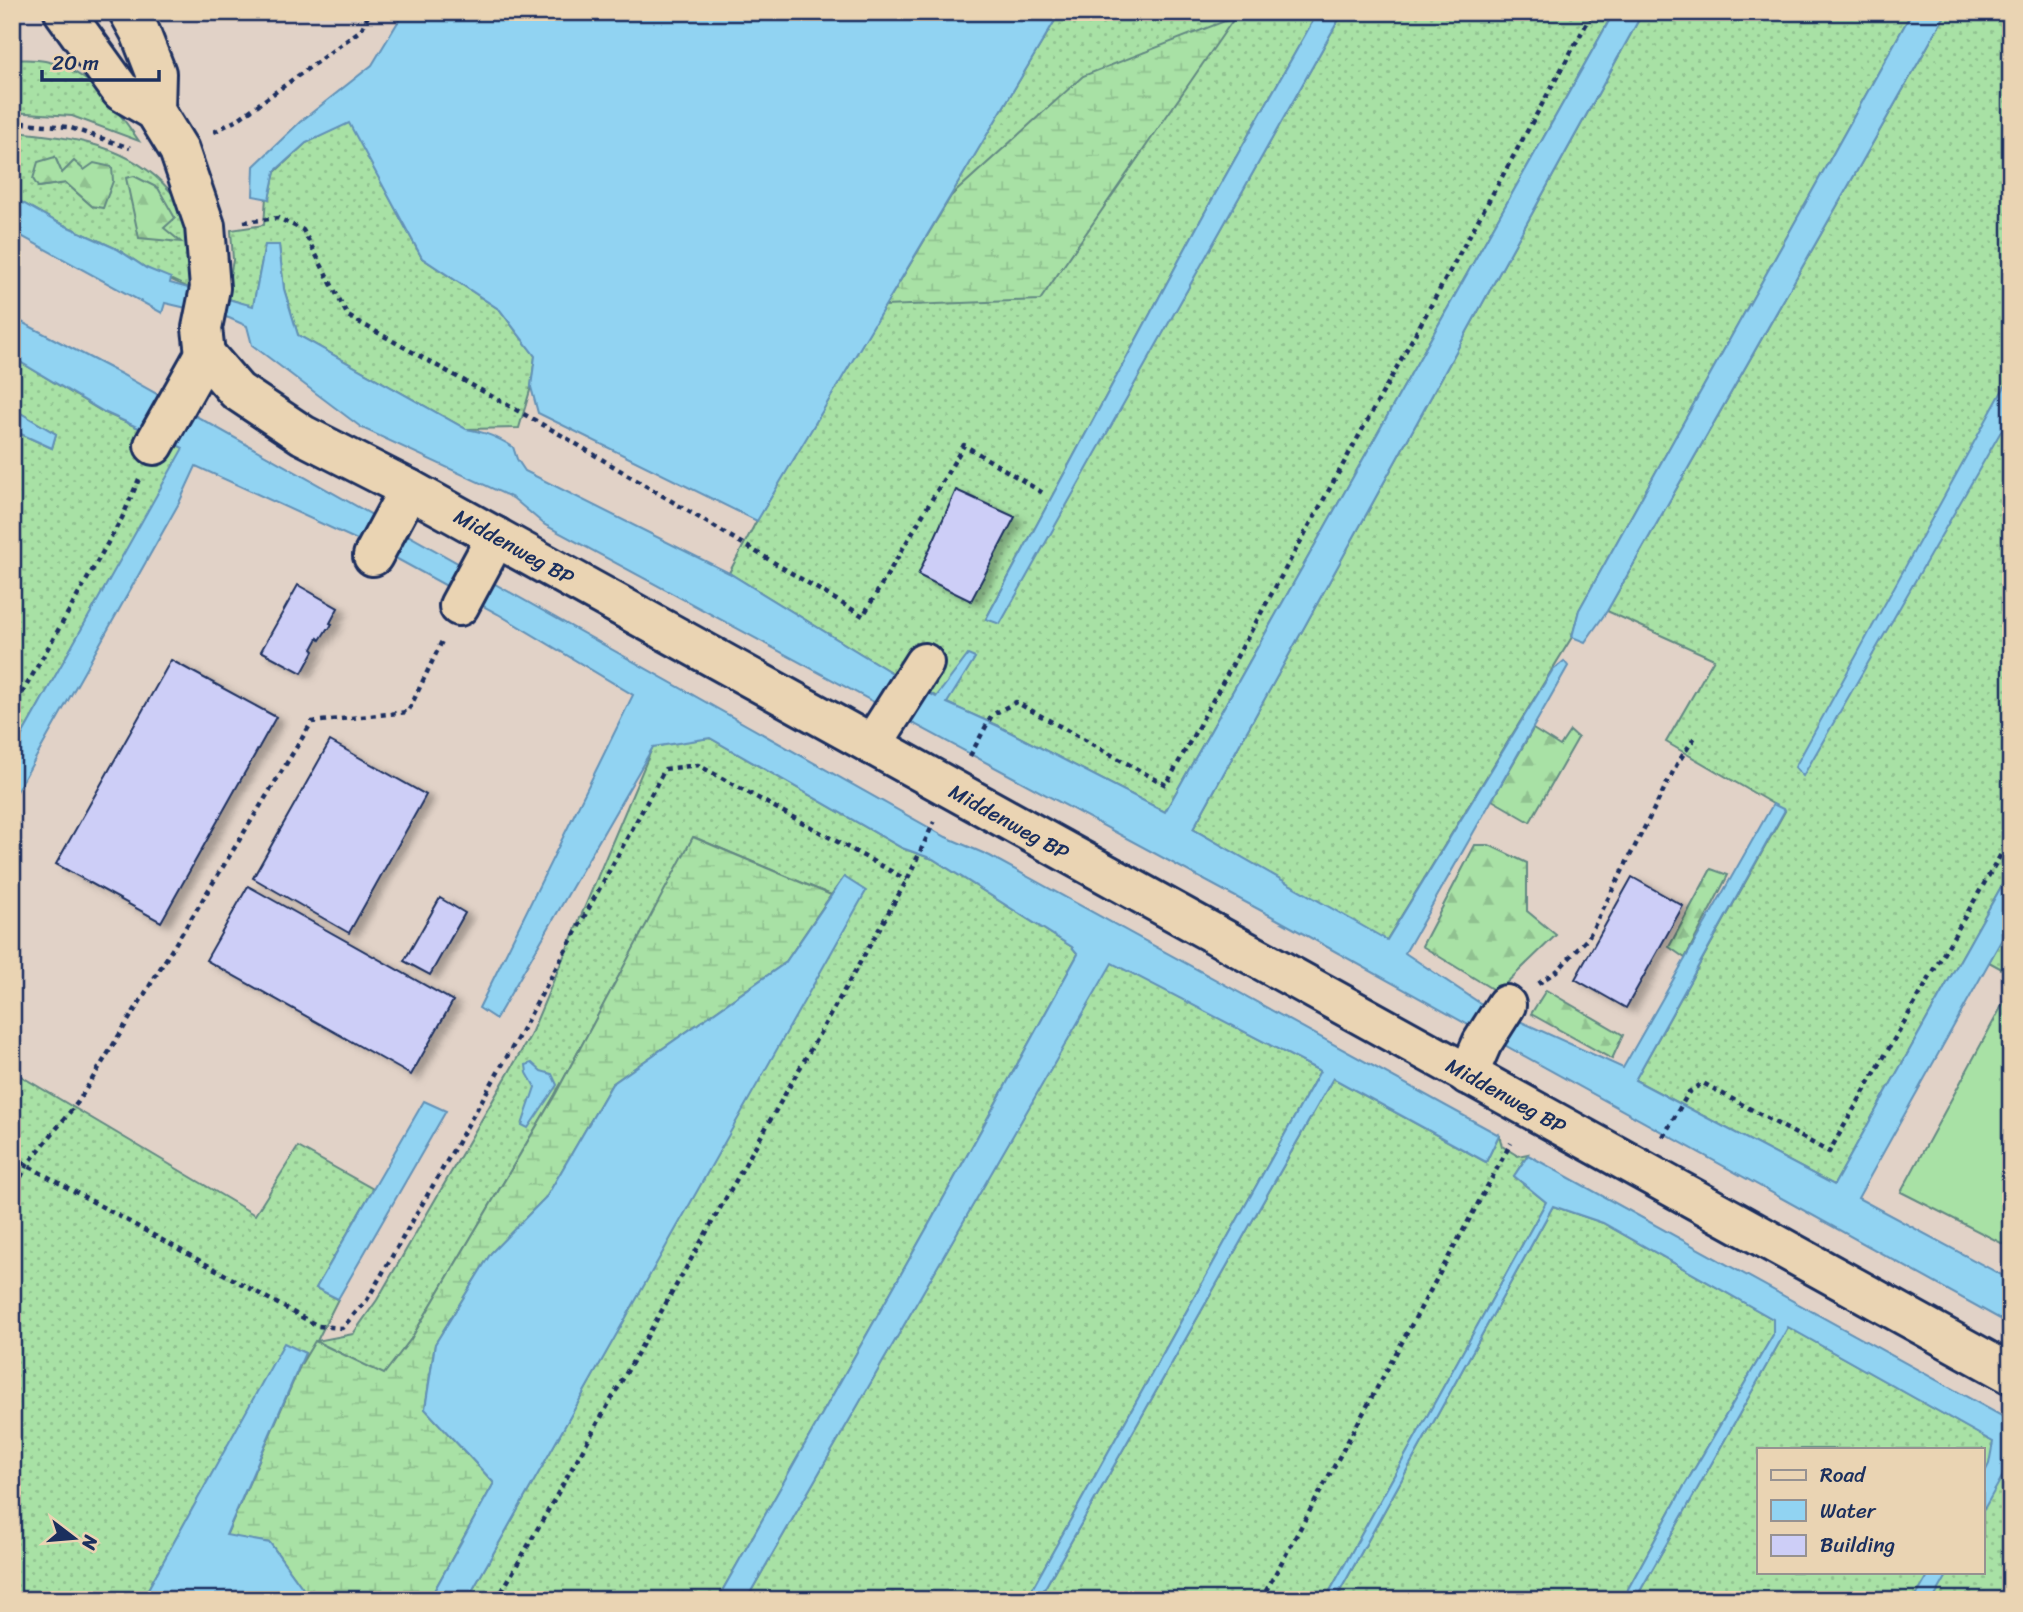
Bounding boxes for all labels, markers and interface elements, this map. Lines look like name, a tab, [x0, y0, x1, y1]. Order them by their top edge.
scale bar	[42, 38, 159, 82]
text: 20 m	[52, 44, 99, 82]
street label: Middenweg BP	[446, 498, 582, 596]
street label: Middenweg BP	[941, 773, 1077, 871]
street label: Middenweg BP	[1438, 1047, 1574, 1145]
legend	[1757, 1448, 1984, 1574]
text: Road	[1820, 1456, 1867, 1494]
text: Water	[1820, 1492, 1877, 1530]
north arrow	[38, 1504, 108, 1574]
text: Building	[1820, 1526, 1896, 1564]
text: N	[72, 1531, 108, 1554]

